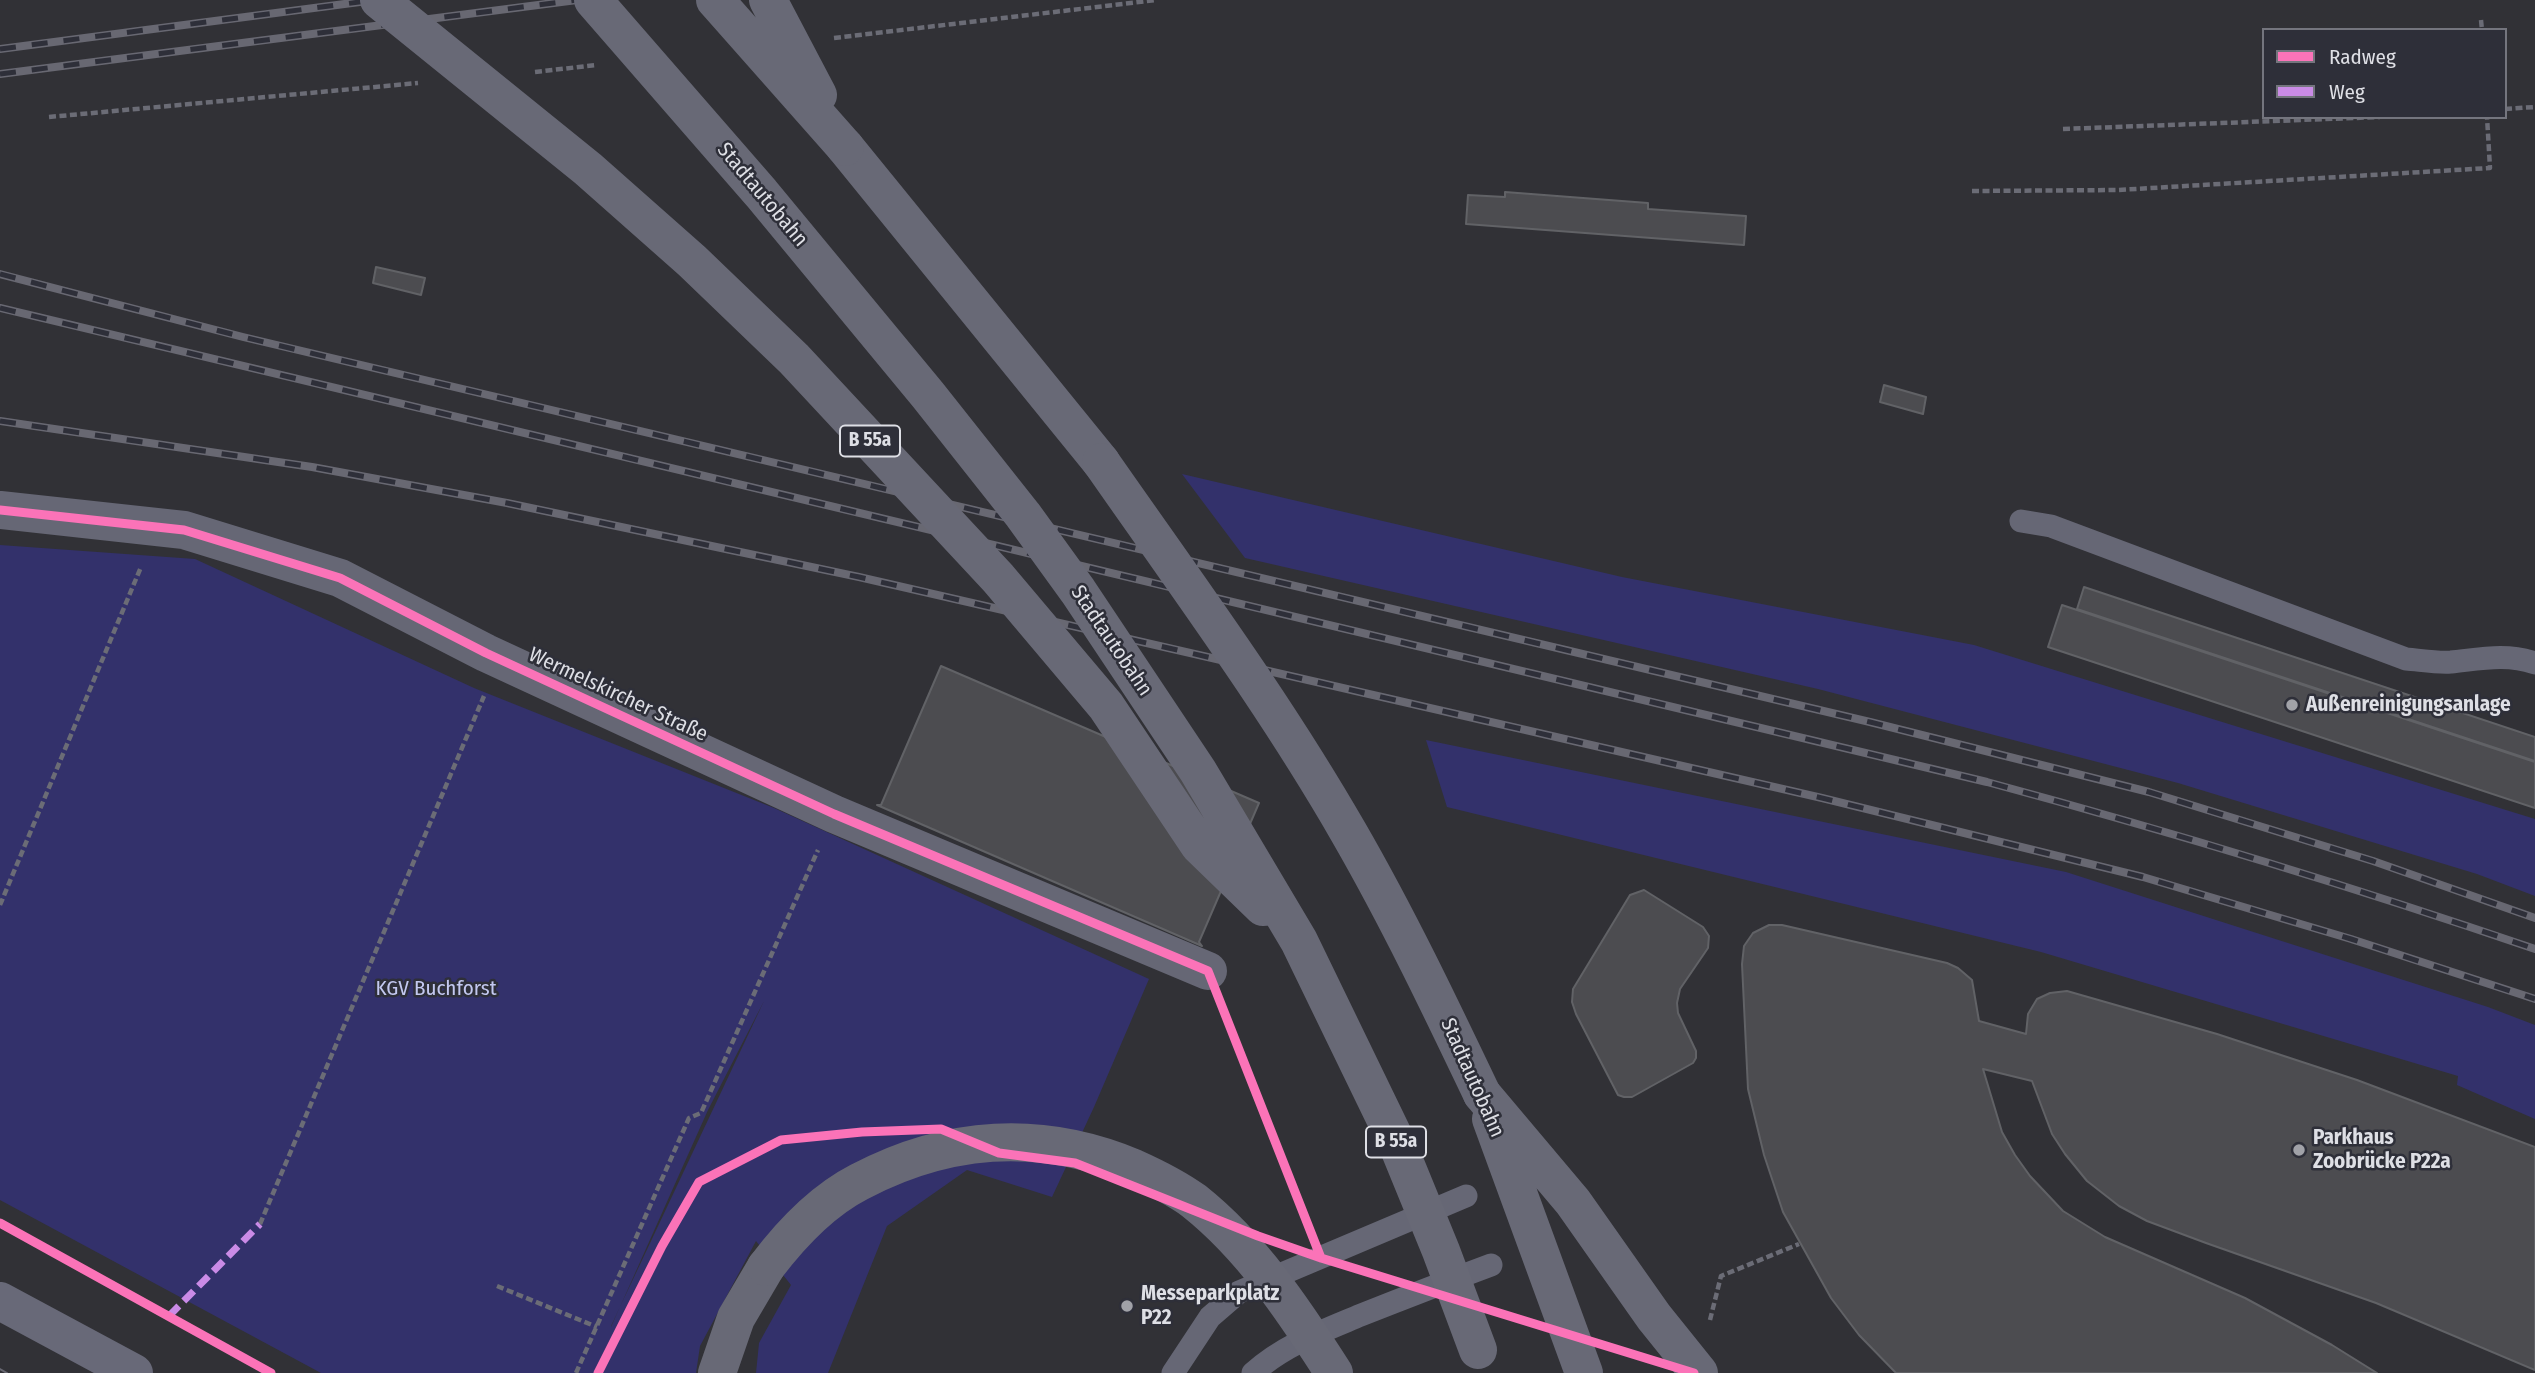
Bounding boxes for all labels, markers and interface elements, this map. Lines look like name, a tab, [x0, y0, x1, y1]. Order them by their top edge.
legend	[2262, 28, 2507, 119]
text: Radweg	[2329, 44, 2396, 70]
text: Weg	[2329, 79, 2365, 105]
street label: Stadtautobahn	[711, 138, 813, 252]
road number: B 55a	[840, 426, 900, 456]
street label: Stadtautobahn	[1065, 581, 1157, 701]
street label: Wermelskircher Straße	[524, 642, 712, 748]
place label: Außenreinigungsanlage	[2306, 692, 2511, 718]
marker: Außenreinigungsanlage	[2284, 697, 2300, 713]
park label: KGV Buchforst	[375, 976, 497, 1002]
street label: Stadtautobahn	[1435, 1015, 1509, 1141]
place label: Parkhaus Zoobrücke P22a	[2313, 1125, 2451, 1175]
road number: B 55a	[1366, 1126, 1426, 1158]
marker: Parkhaus Zoobrücke P22a	[2291, 1142, 2307, 1158]
place label: Messeparkplatz P22	[1141, 1281, 1279, 1331]
marker: Messeparkplatz P22	[1119, 1298, 1135, 1314]

